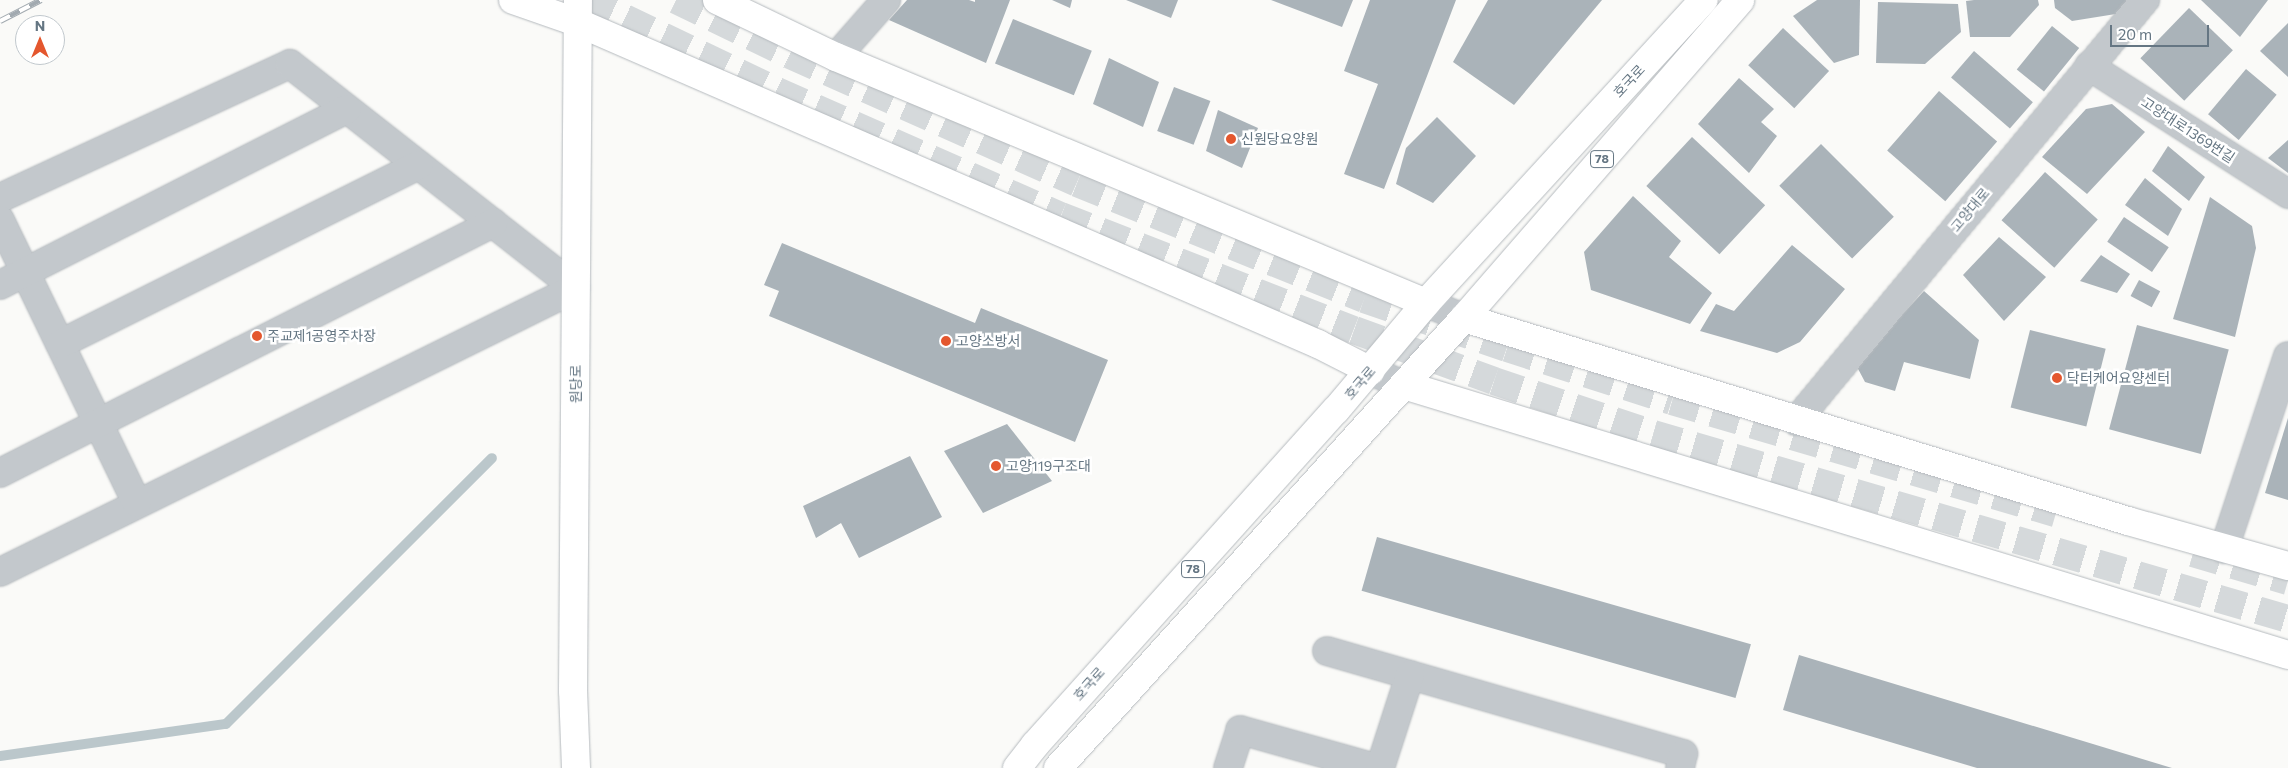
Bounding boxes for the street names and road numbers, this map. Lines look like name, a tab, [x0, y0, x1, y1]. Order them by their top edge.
street label: 호국로	[1610, 61, 1648, 101]
street label: 고양대로1369번길	[2138, 94, 2238, 166]
road number: 78	[1590, 150, 1614, 168]
street label: 고양대로	[1947, 185, 1993, 235]
street label: 호국로	[1341, 363, 1379, 403]
street label: 원당로	[568, 365, 584, 403]
road number: 78	[1180, 560, 1206, 578]
street label: 호국로	[1070, 664, 1108, 704]

